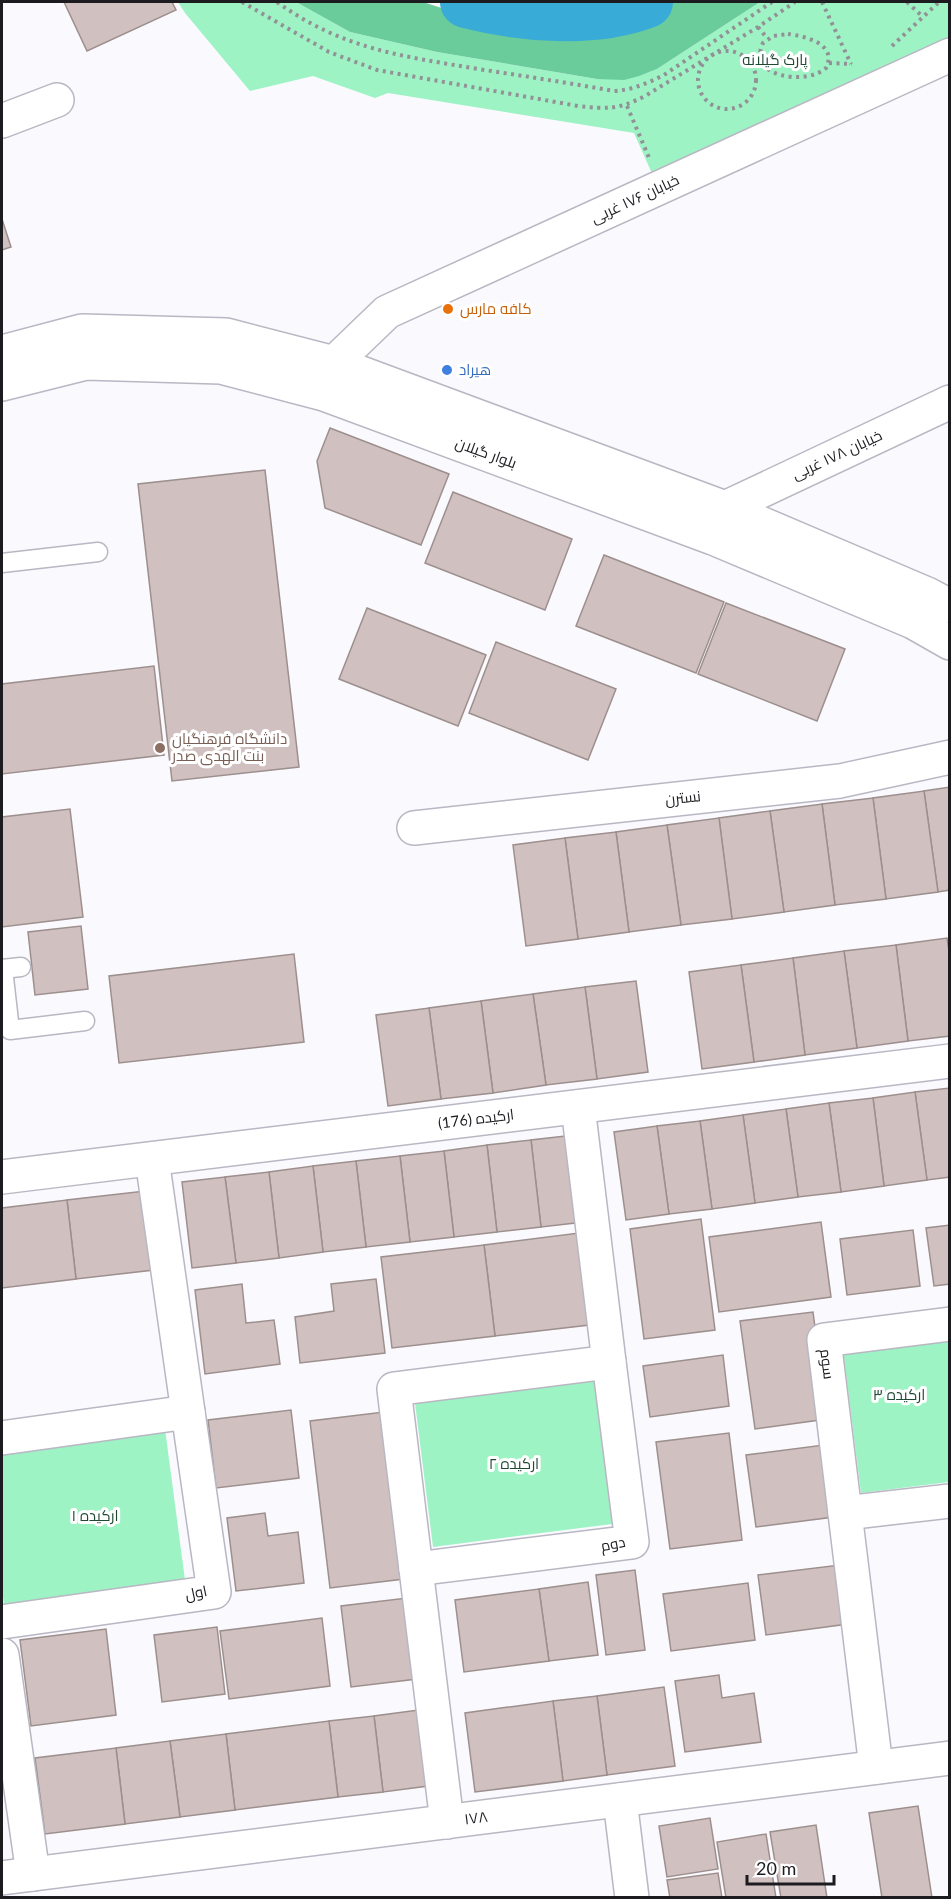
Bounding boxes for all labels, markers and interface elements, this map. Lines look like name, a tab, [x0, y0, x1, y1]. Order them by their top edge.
park label: پارک گیلانه	[742, 50, 808, 70]
street label: خیابان ۱۷۶ غربی	[588, 170, 682, 228]
place label: کافه مارس	[460, 299, 532, 319]
marker: کافه مارس	[441, 302, 455, 316]
place label: هیراد	[459, 360, 491, 379]
marker: هیراد	[440, 363, 454, 377]
street label: خیابان ۱۷۸ غربی	[789, 425, 885, 485]
street label: بلوار گیلان	[453, 433, 519, 473]
place label: دانشگاه فرهنگیان بنت الهدی صدر	[171, 729, 287, 766]
marker: دانشگاه فرهنگیان بنت الهدی صدر	[153, 741, 167, 755]
street label: نسترن	[664, 786, 702, 810]
street label: ارکیده (176)	[437, 1104, 515, 1133]
street label: سوم	[815, 1348, 839, 1380]
park label: ارکیده ۳	[873, 1385, 925, 1404]
park label: ارکیده ۲	[489, 1454, 539, 1473]
park label: ارکیده ۱	[71, 1506, 119, 1525]
street label: دوم	[599, 1532, 627, 1556]
street label: اول	[183, 1581, 209, 1604]
street label: ۱۷۸	[463, 1807, 489, 1827]
scale bar	[747, 1848, 834, 1886]
text: 20 m	[756, 1857, 796, 1879]

